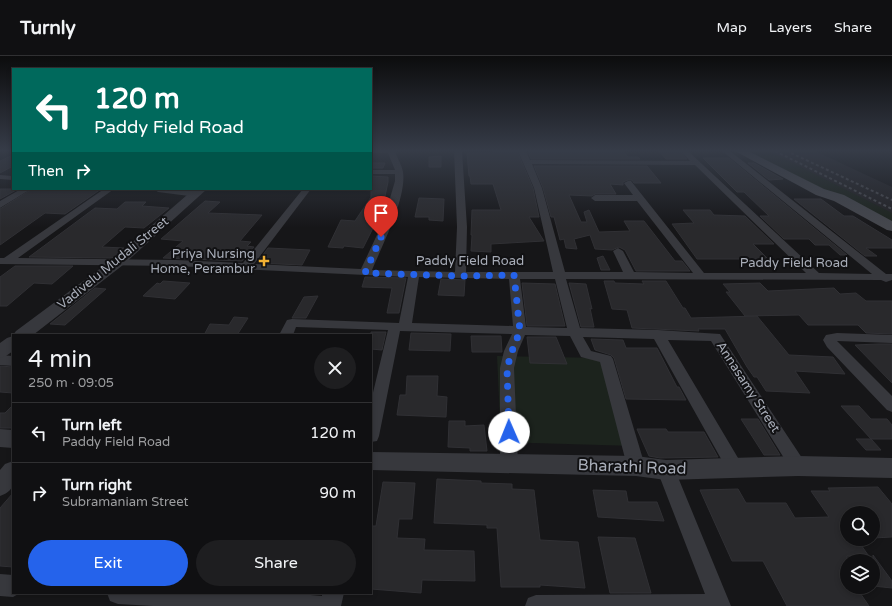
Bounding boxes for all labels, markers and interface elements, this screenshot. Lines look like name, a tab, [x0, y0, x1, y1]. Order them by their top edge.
text: Turnly	[20, 17, 76, 39]
text: Map	[717, 19, 747, 36]
text: Layers	[769, 19, 812, 36]
text: Share	[834, 19, 872, 36]
text: 120 m	[94, 82, 180, 116]
icon: left	[28, 84, 80, 136]
text: Paddy Field Road	[94, 116, 244, 138]
icon: right	[72, 160, 94, 182]
text: Then	[28, 162, 64, 180]
pin	[364, 196, 398, 237]
icon: arrive	[370, 202, 392, 224]
street label: Vadivelu Mudali Street	[54, 213, 172, 313]
place label: Priya Nursing Home, Perambur	[150, 246, 255, 277]
street label: Paddy Field Road	[416, 253, 524, 269]
marker: Priya Nursing Home, Perambur	[258, 255, 270, 267]
street label: Paddy Field Road	[740, 255, 848, 271]
street label: Annasamy Street	[713, 338, 783, 436]
text: 4 min	[28, 345, 92, 374]
button: close	[314, 347, 356, 389]
text: 250 m · 09:05	[28, 375, 114, 391]
position arrow	[488, 411, 530, 453]
text: Turn left	[62, 416, 122, 434]
icon: left	[28, 422, 50, 444]
text: 120 m	[310, 424, 356, 442]
text: Paddy Field Road	[62, 434, 170, 450]
street label: Bharathi Road	[577, 455, 687, 479]
text: Turn right	[62, 476, 132, 494]
icon: right	[28, 482, 50, 504]
text: 90 m	[319, 484, 356, 502]
text: Subramaniam Street	[62, 494, 188, 510]
map controls	[840, 506, 880, 594]
button: search	[840, 506, 880, 546]
button: Exit	[28, 540, 188, 586]
button: Share	[196, 540, 356, 586]
button: layers	[840, 554, 880, 594]

